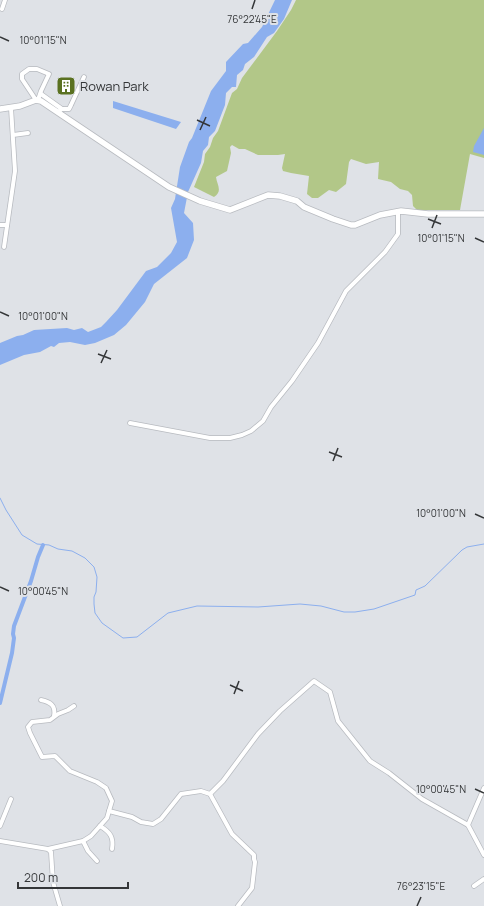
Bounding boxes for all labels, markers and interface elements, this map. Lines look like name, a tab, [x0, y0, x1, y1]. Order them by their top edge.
text: 76°22'45"E	[227, 12, 277, 26]
text: 10°01'15"N	[19, 33, 67, 47]
building icon: Rowan Park	[55, 75, 77, 97]
place label: Rowan Park	[80, 77, 149, 95]
text: 10°01'15"N	[417, 231, 465, 245]
text: 10°01'00"N	[18, 309, 68, 323]
text: 10°01'00"N	[416, 506, 466, 520]
text: 10°00'45"N	[18, 584, 68, 598]
text: 10°00'45"N	[416, 782, 466, 796]
scale bar	[18, 864, 128, 890]
text: 200 m	[24, 869, 58, 886]
text: 76°23'15"E	[397, 879, 445, 893]

